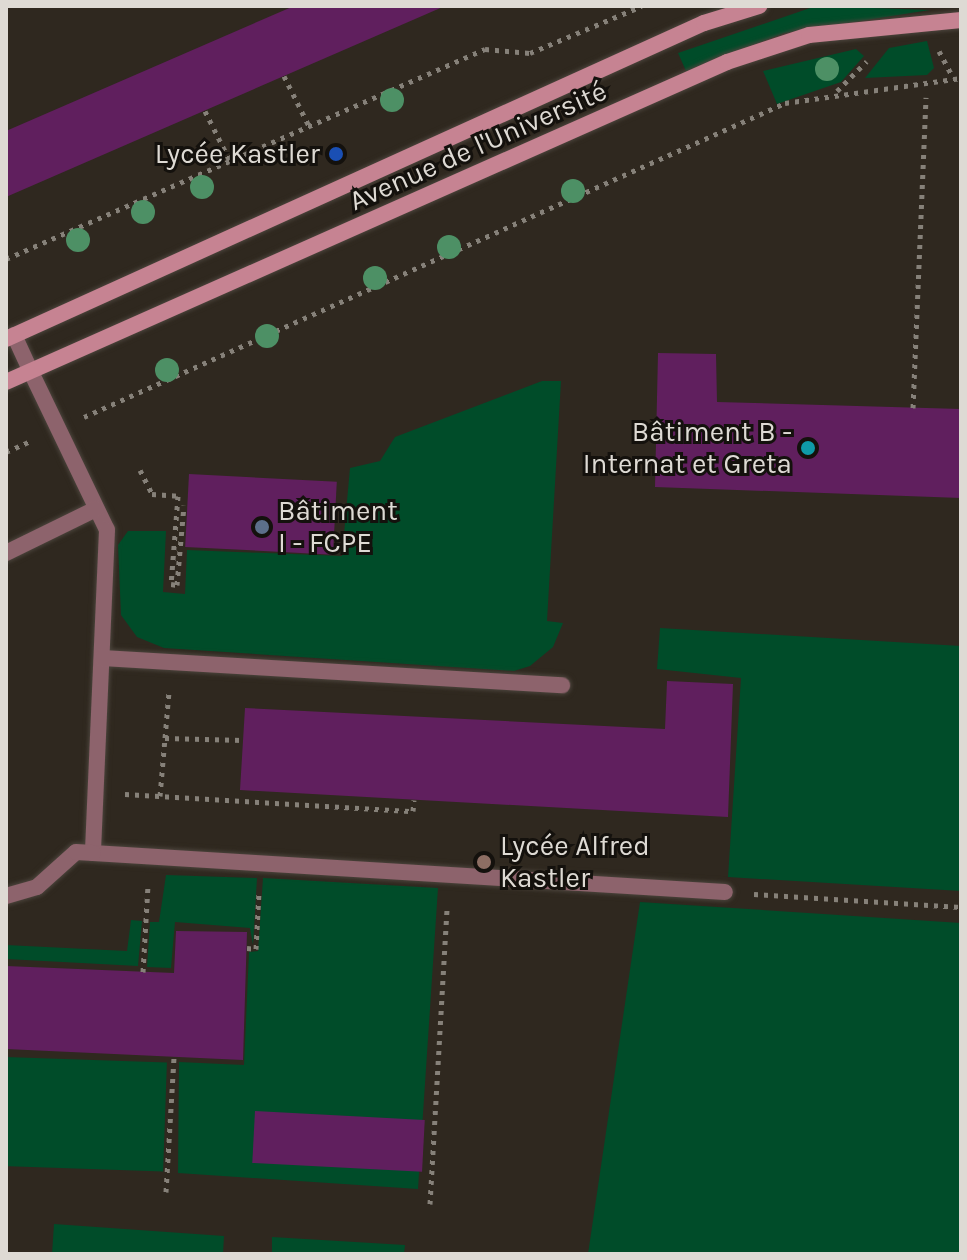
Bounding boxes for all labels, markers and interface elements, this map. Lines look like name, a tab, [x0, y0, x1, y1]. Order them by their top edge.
street label: Avenue de l'Université	[344, 74, 612, 218]
place label: Lycée Kastler	[155, 137, 320, 171]
marker: Lycée Kastler	[327, 145, 345, 163]
place label: Bâtiment B - Internat et Greta	[583, 415, 792, 481]
marker: Bâtiment B - Internat et Greta	[799, 439, 817, 457]
place label: Bâtiment I - FCPE	[278, 494, 398, 560]
marker: Bâtiment I - FCPE	[253, 518, 271, 536]
place label: Lycée Alfred Kastler	[500, 829, 650, 895]
marker: Lycée Alfred Kastler	[475, 853, 493, 871]

